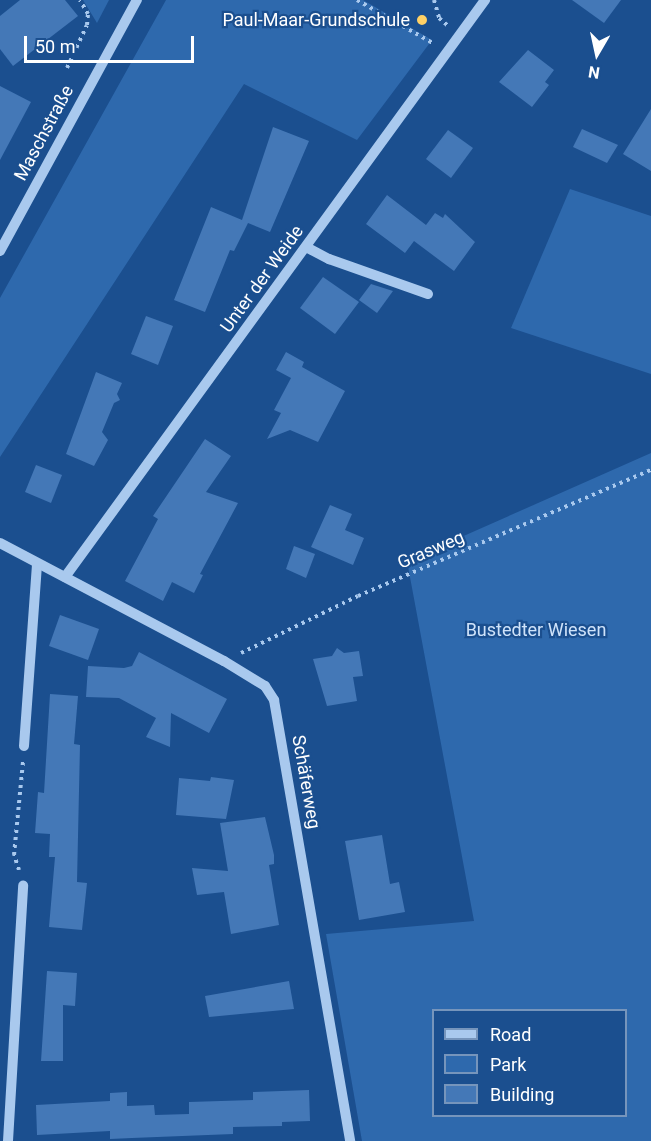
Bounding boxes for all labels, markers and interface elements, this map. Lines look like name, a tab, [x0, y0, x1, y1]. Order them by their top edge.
place label: Paul-Maar-Grundschule	[222, 9, 410, 31]
marker: Paul-Maar-Grundschule	[415, 13, 429, 27]
scale bar	[27, 24, 196, 62]
north arrow	[567, 24, 627, 84]
text: 50 m	[35, 36, 75, 57]
text: N	[587, 62, 601, 83]
street label: Maschstraße	[10, 82, 78, 184]
street label: Unter der Weide	[216, 221, 308, 337]
street label: Grasweg	[394, 526, 468, 574]
park label: Bustedter Wiesen	[466, 619, 606, 641]
street label: Schäferweg	[287, 733, 325, 831]
legend	[432, 1009, 627, 1117]
text: Road	[490, 1024, 531, 1045]
text: Park	[490, 1054, 526, 1075]
text: Building	[490, 1084, 554, 1105]

